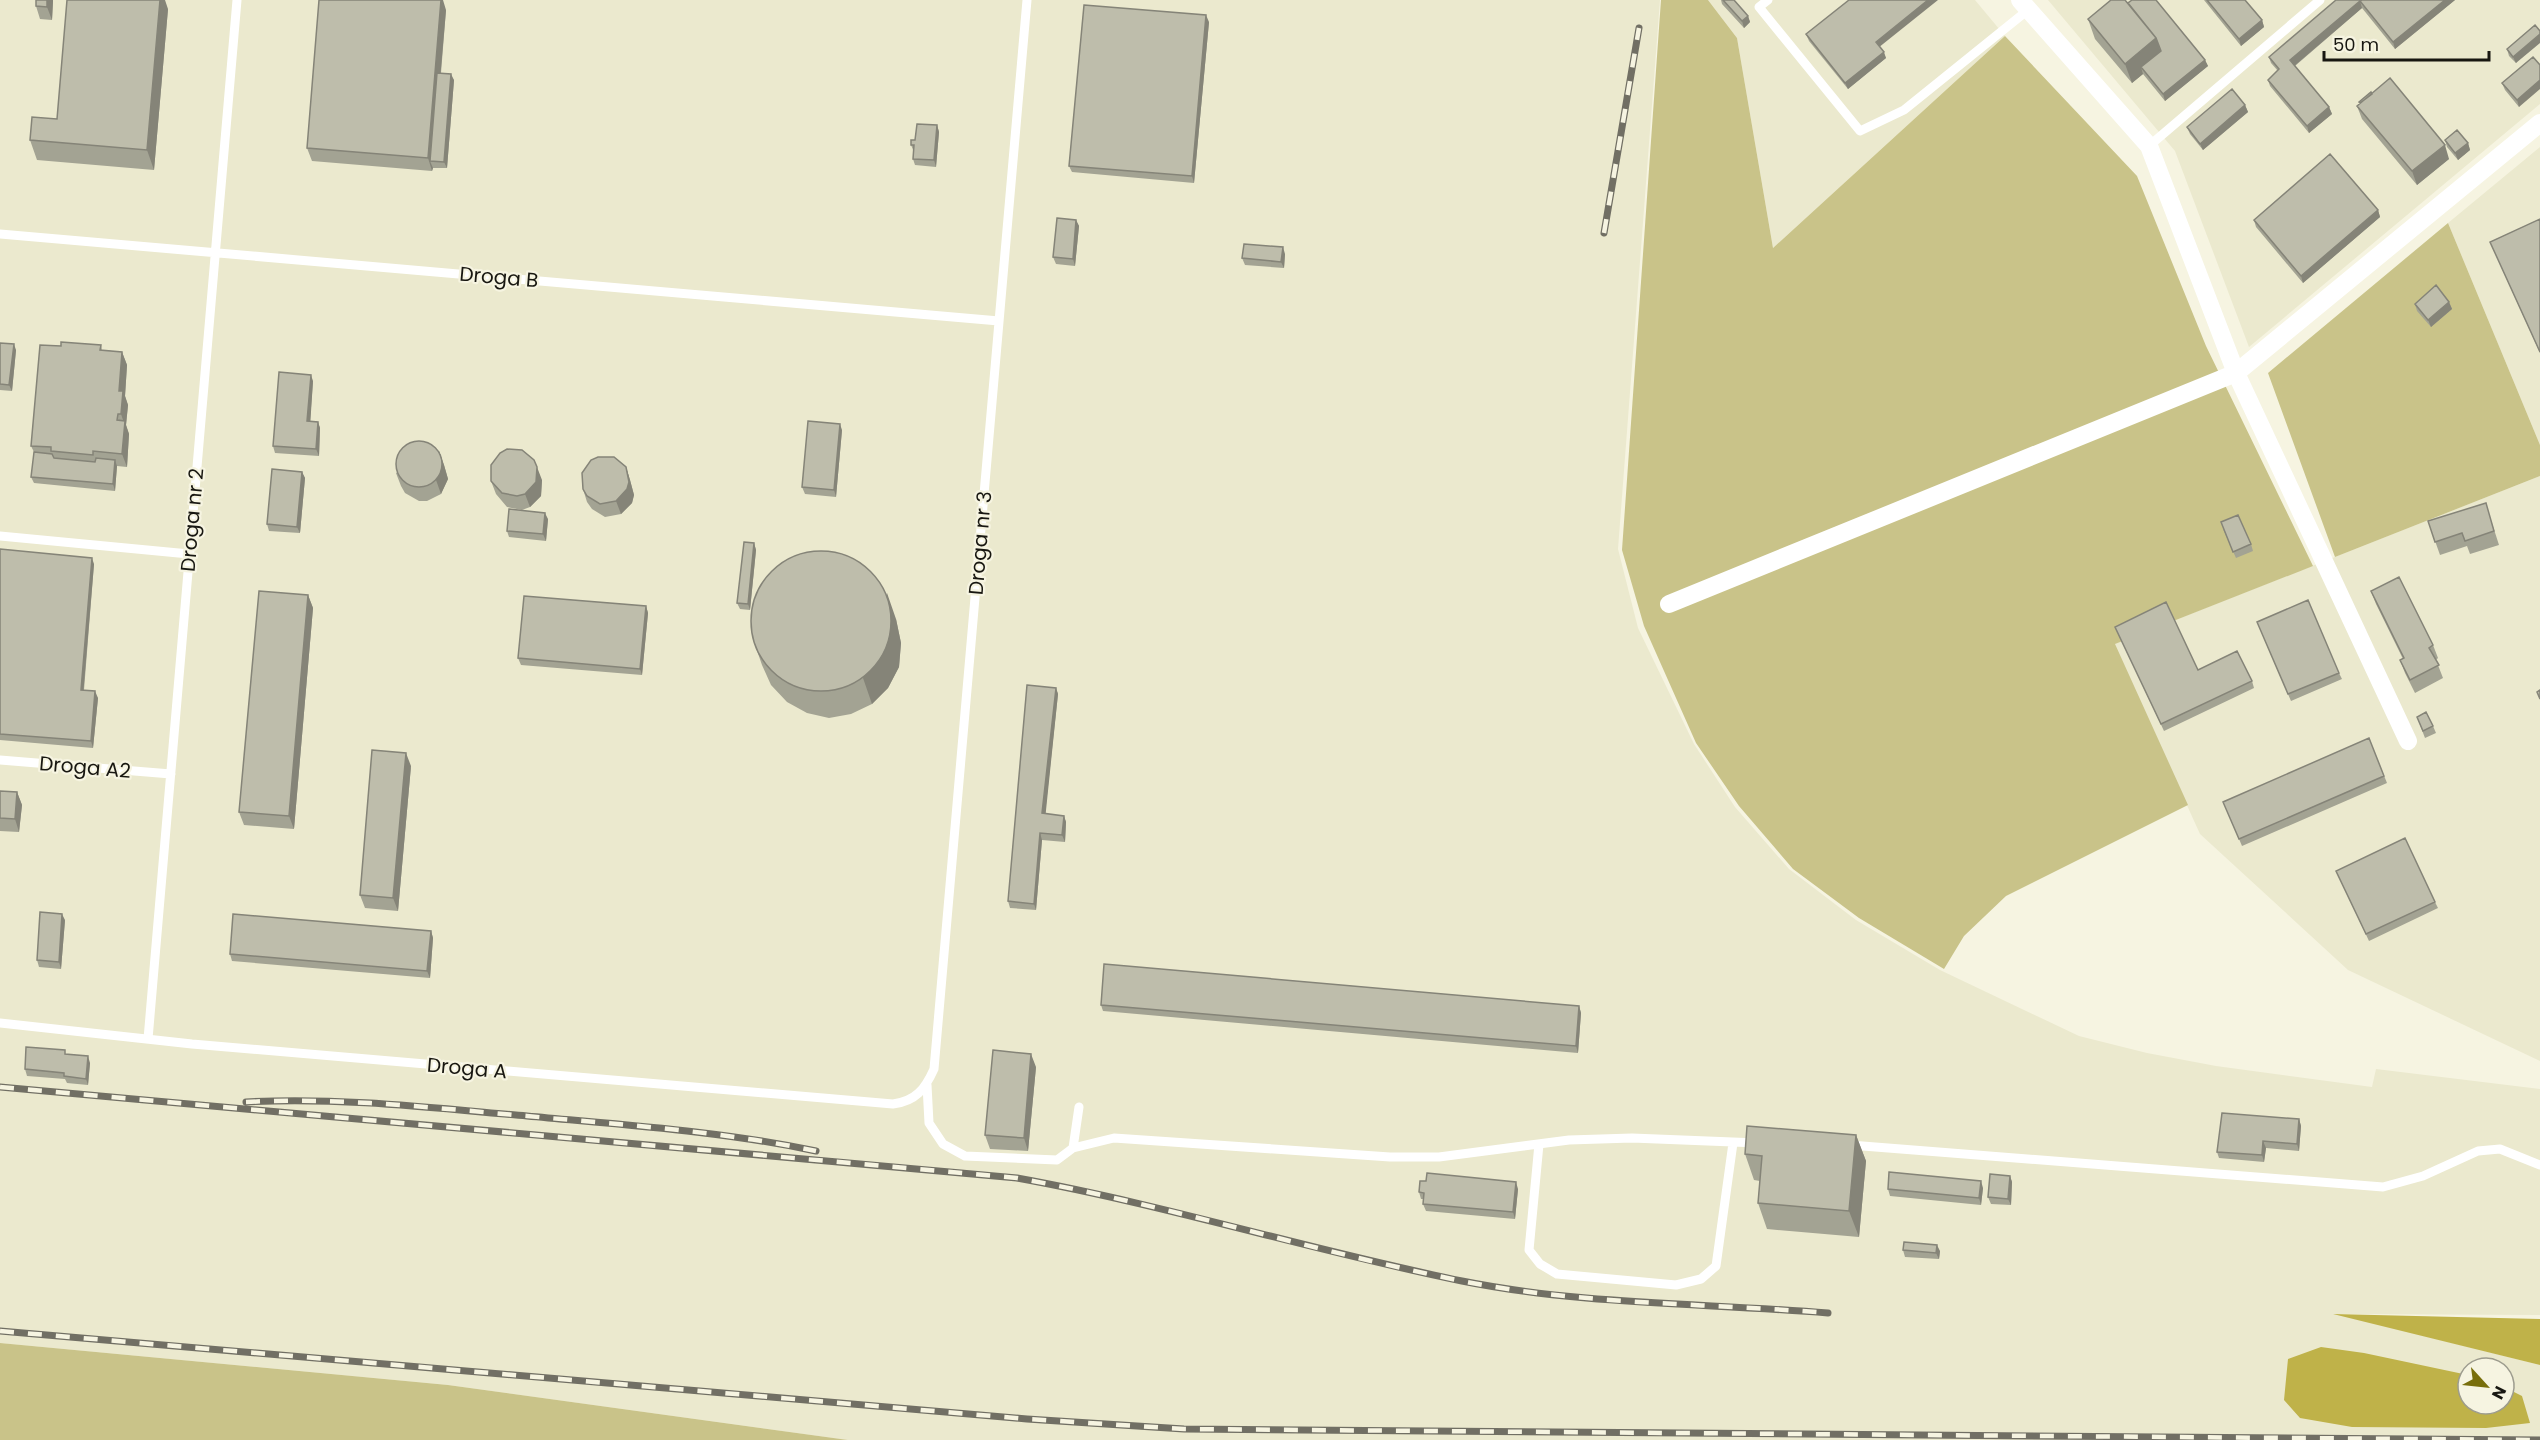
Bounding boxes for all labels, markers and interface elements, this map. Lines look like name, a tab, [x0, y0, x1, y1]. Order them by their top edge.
scale bar	[2324, 24, 2489, 62]
text: 50 m	[2333, 32, 2379, 57]
street label: Droga B	[458, 260, 540, 294]
street label: Droga nr 2	[174, 467, 210, 573]
street label: Droga nr 3	[962, 490, 998, 596]
street label: Droga A2	[38, 749, 132, 785]
street label: Droga A	[426, 1051, 508, 1085]
north arrow	[2456, 1356, 2516, 1416]
text: N	[2486, 1382, 2512, 1403]

